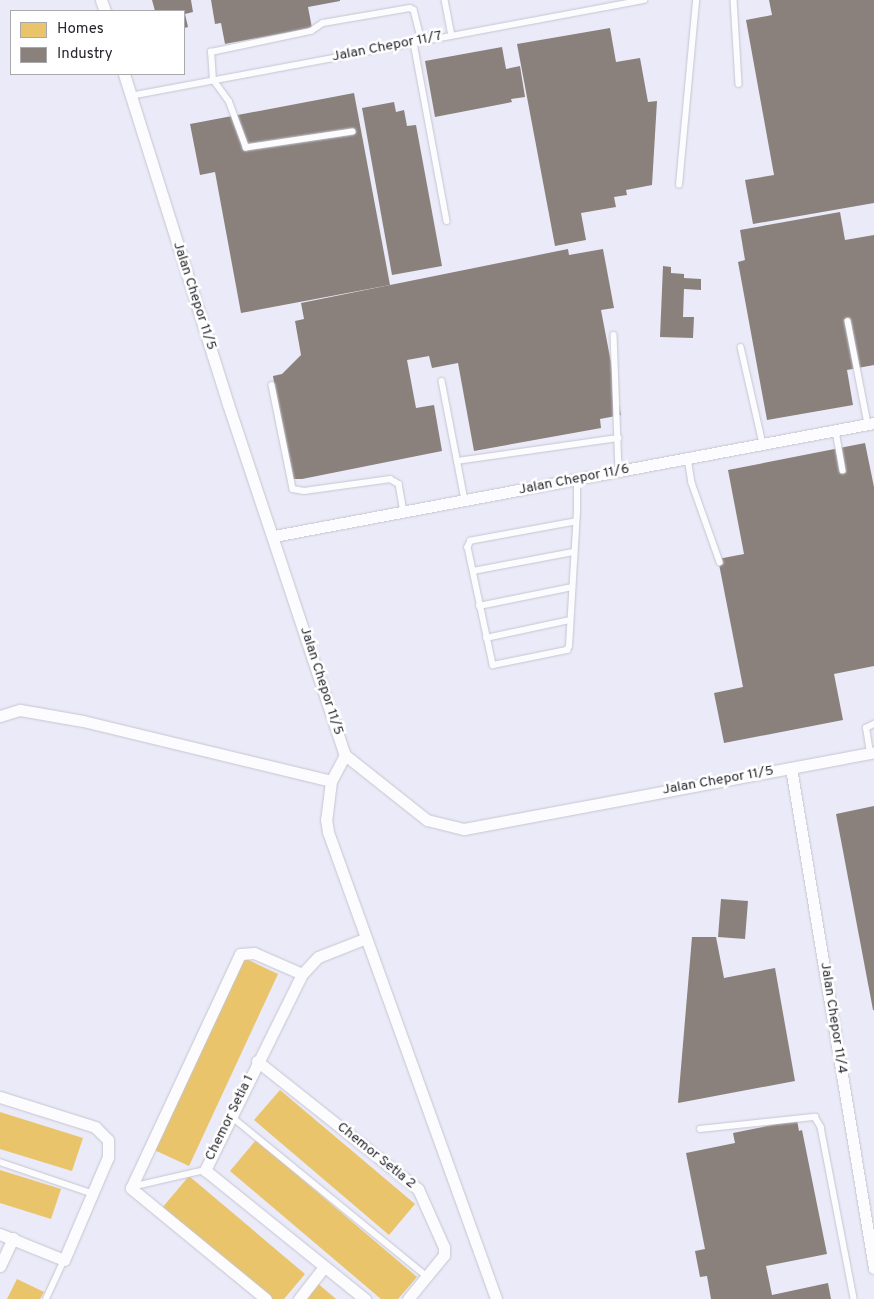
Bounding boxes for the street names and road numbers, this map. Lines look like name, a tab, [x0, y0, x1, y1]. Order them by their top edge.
street label: Jalan Chepor 11/7	[331, 28, 443, 66]
street label: Jalan Chepor 11/5	[169, 240, 219, 352]
street label: Jalan Chepor 11/6	[517, 461, 631, 499]
street label: Jalan Chepor 11/5	[296, 625, 346, 737]
street label: Jalan Chepor 11/5	[661, 763, 775, 799]
street label: Jalan Chepor 11/4	[816, 961, 850, 1075]
street label: Chemor Setia 1	[202, 1072, 258, 1164]
street label: Chemor Setia 2	[333, 1119, 419, 1193]

